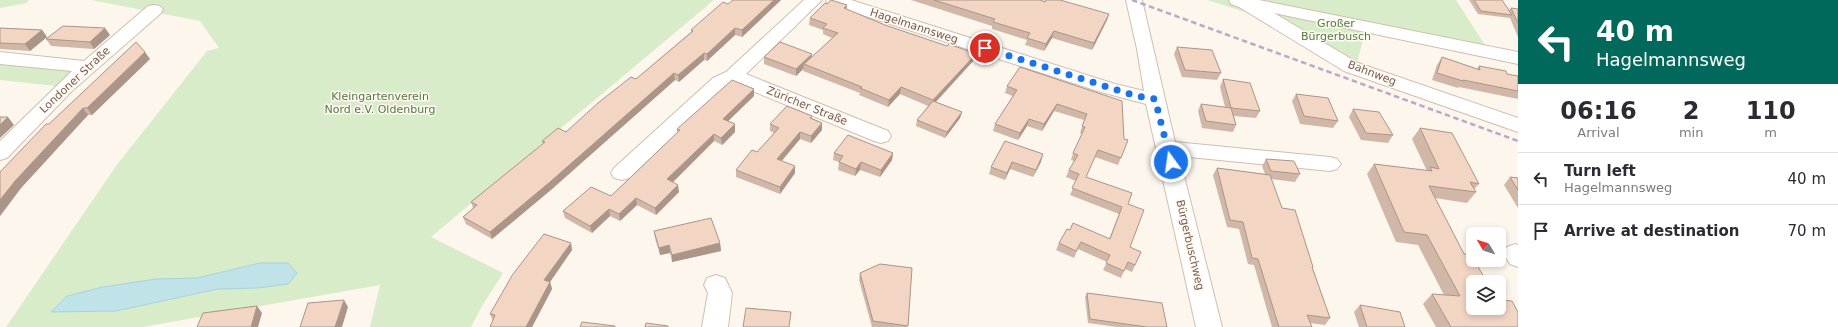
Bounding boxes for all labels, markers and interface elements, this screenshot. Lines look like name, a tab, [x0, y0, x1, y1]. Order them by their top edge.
street label: Hagelmannsweg	[868, 6, 960, 46]
text: 40 m	[1596, 15, 1674, 48]
icon: left	[1530, 16, 1582, 68]
park label: Großer Bürgerbusch	[1301, 17, 1371, 43]
pin	[968, 31, 1002, 65]
icon: arrive	[974, 37, 996, 59]
street label: Londoner Straße	[37, 44, 113, 116]
text: Hagelmannsweg	[1596, 49, 1746, 70]
street label: Bahnweg	[1346, 58, 1398, 88]
street label: Züricher Straße	[765, 84, 850, 128]
park label: Kleingartenverein Nord e.V. Oldenburg	[325, 90, 435, 116]
text: 06:16	[1560, 97, 1637, 125]
text: 2	[1683, 97, 1699, 125]
text: 110	[1746, 97, 1796, 125]
text: Arrival	[1577, 125, 1620, 140]
text: min	[1679, 125, 1703, 140]
text: m	[1764, 125, 1777, 140]
position arrow	[1150, 141, 1192, 183]
text: Turn left	[1564, 162, 1636, 180]
icon: left	[1530, 168, 1552, 190]
text: 40 m	[1788, 170, 1826, 188]
text: Hagelmannsweg	[1564, 180, 1672, 195]
street label: Bürgerbuschweg	[1173, 198, 1207, 292]
icon: arrive	[1530, 220, 1552, 242]
text: Arrive at destination	[1564, 222, 1739, 240]
text: 70 m	[1788, 222, 1826, 240]
north arrow	[1466, 227, 1506, 267]
map controls	[1466, 227, 1506, 315]
button: layers	[1466, 275, 1506, 315]

